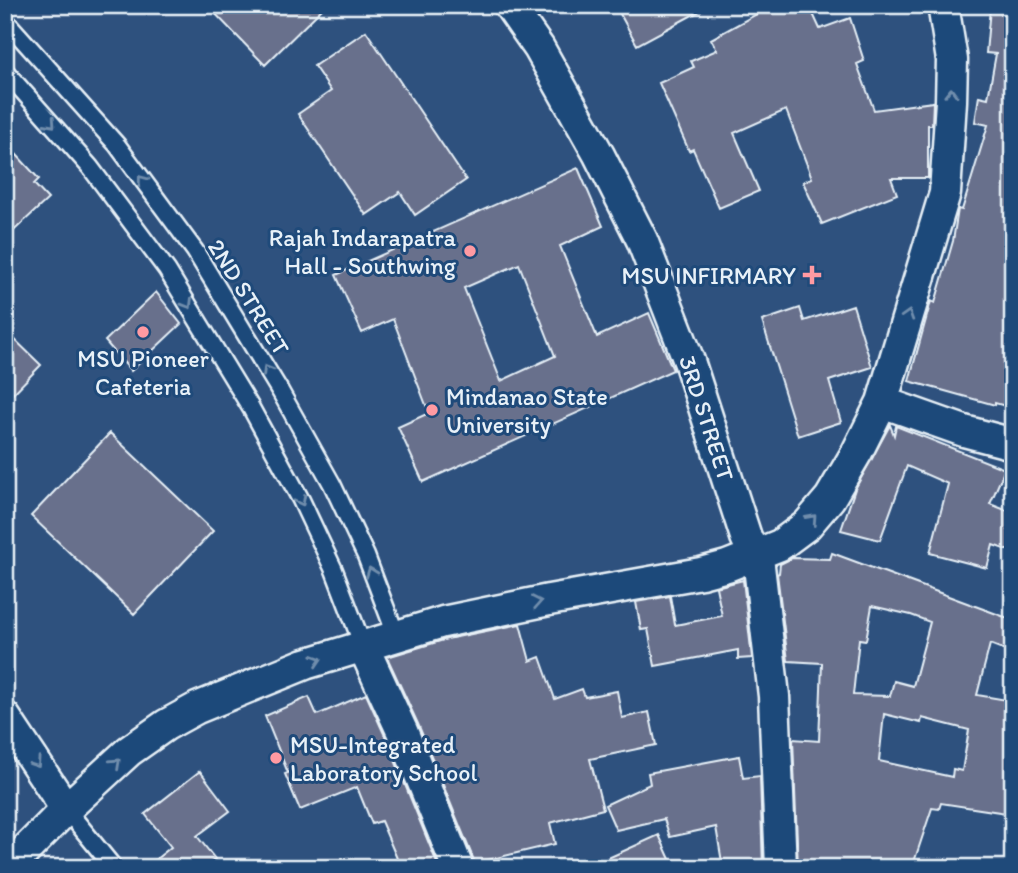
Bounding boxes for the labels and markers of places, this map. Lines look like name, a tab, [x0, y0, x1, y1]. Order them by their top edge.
place label: Rajah Indarapatra Hall - Southwing	[269, 223, 457, 280]
marker: Rajah Indarapatra Hall - Southwing	[462, 243, 478, 259]
place label: MSU INFIRMARY	[622, 261, 796, 290]
marker: MSU INFIRMARY	[802, 265, 822, 285]
marker: MSU Pioneer Cafeteria	[135, 324, 151, 340]
place label: MSU Pioneer Cafeteria	[77, 344, 209, 401]
place label: Mindanao State University	[446, 382, 608, 439]
marker: Mindanao State University	[424, 402, 440, 418]
place label: MSU-Integrated Laboratory School	[290, 730, 477, 787]
marker: MSU-Integrated Laboratory School	[268, 750, 284, 766]

